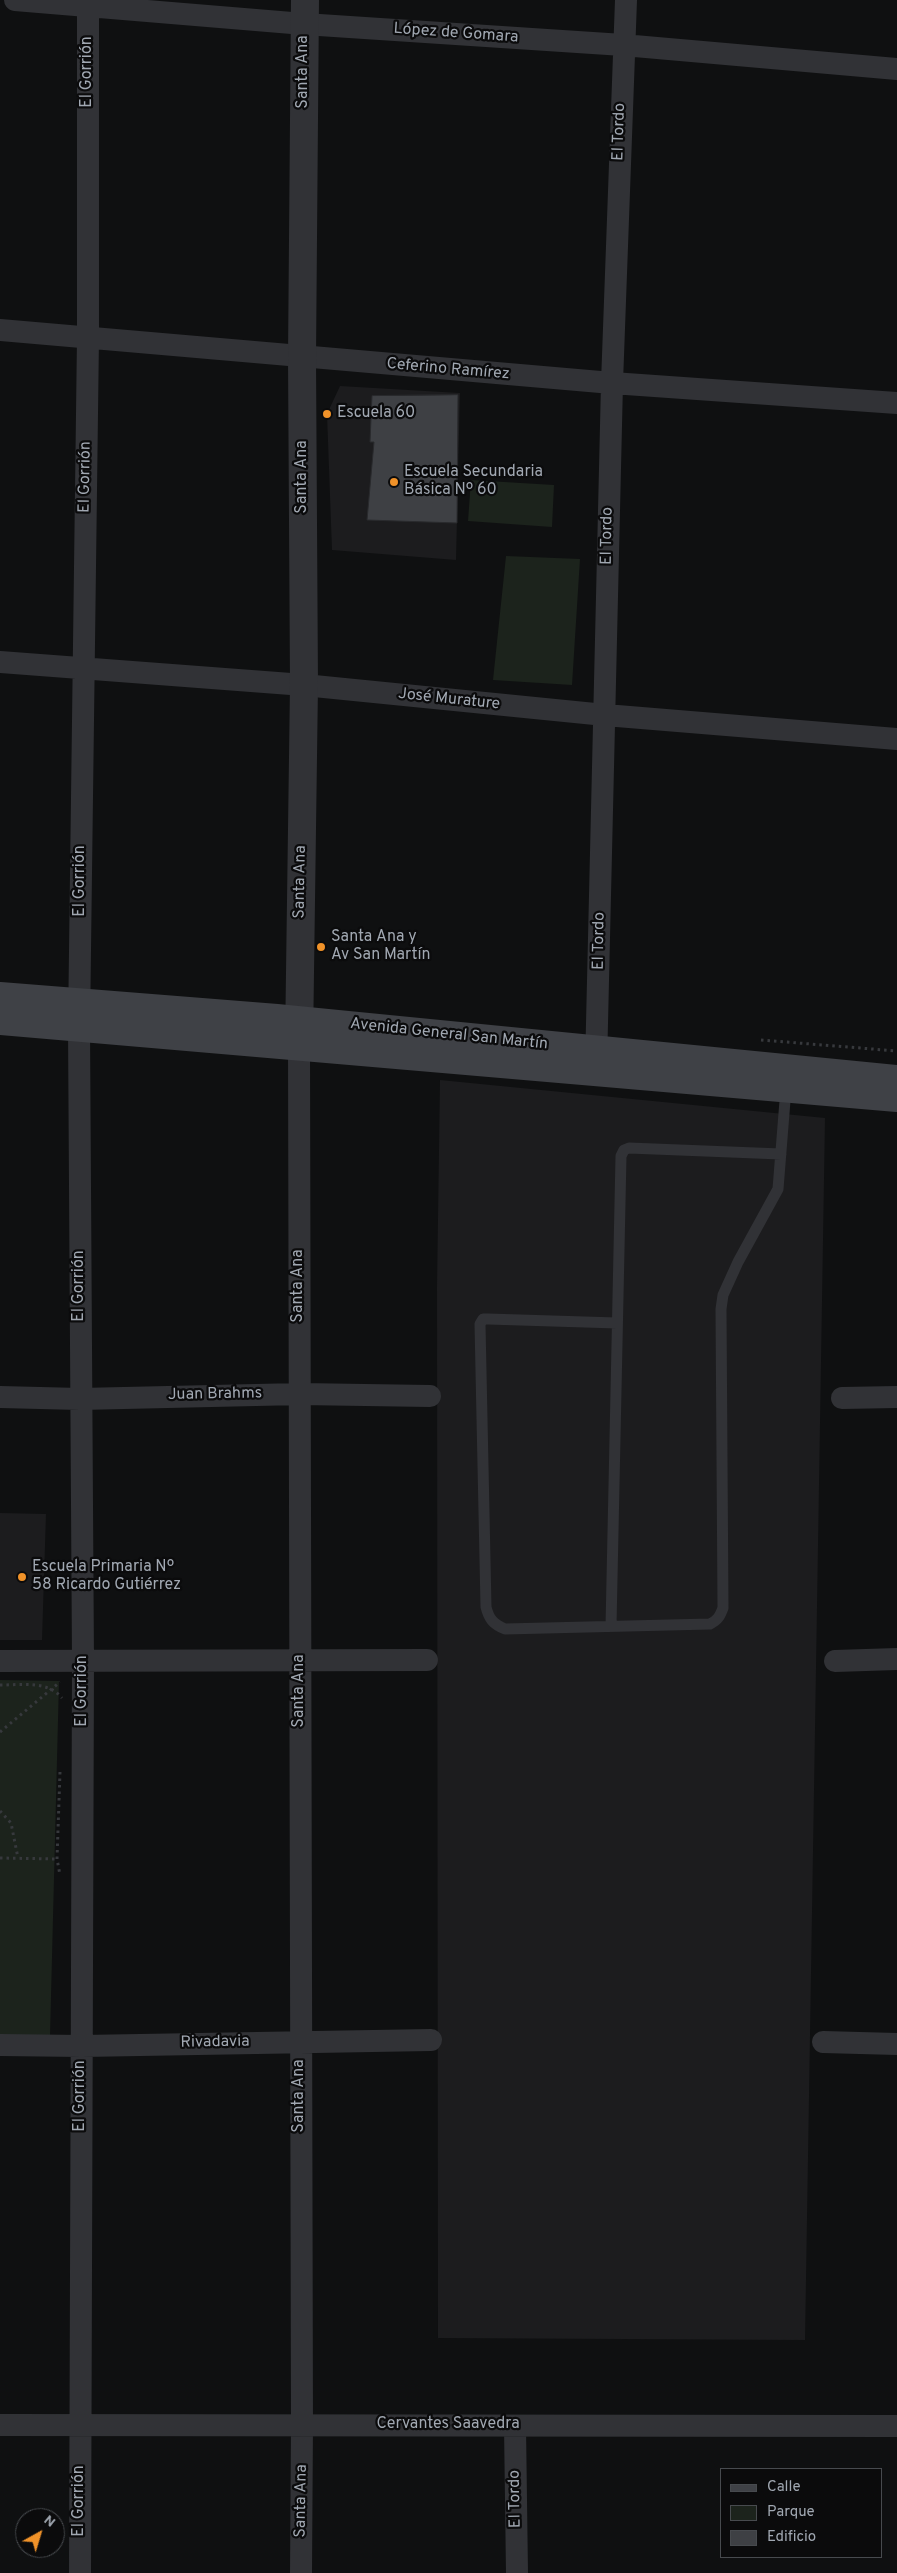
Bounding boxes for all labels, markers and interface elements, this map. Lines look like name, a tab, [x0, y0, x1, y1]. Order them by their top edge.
street label: López de Gomara	[393, 20, 519, 48]
street label: Santa Ana	[294, 35, 314, 109]
street label: El Gorrión	[78, 36, 98, 108]
street label: El Tordo	[609, 103, 631, 161]
street label: Ceferino Ramírez	[386, 355, 510, 385]
place label: Escuela 60	[337, 404, 415, 424]
marker: Escuela 60	[321, 408, 333, 420]
street label: Santa Ana	[293, 440, 313, 514]
street label: El Gorrión	[76, 441, 96, 513]
place label: Escuela Secundaria Básica Nº 60	[404, 463, 543, 501]
marker: Escuela Secundaria Básica Nº 60	[388, 476, 400, 488]
street label: El Tordo	[598, 507, 618, 565]
street label: José Murature	[397, 685, 501, 715]
street label: El Gorrión	[71, 845, 91, 917]
street label: Santa Ana	[291, 845, 311, 919]
street label: El Tordo	[590, 912, 610, 970]
place label: Santa Ana y Av San Martín	[331, 928, 431, 966]
marker: Santa Ana y Av San Martín	[315, 941, 327, 953]
street label: Avenida General San Martín	[349, 1015, 549, 1055]
street label: Santa Ana	[289, 1249, 309, 1323]
street label: El Gorrión	[70, 1250, 90, 1322]
street label: Juan Brahms	[168, 1385, 262, 1405]
place label: Escuela Primaria Nº 58 Ricardo Gutiérrez	[32, 1558, 181, 1596]
marker: Escuela Primaria Nº 58 Ricardo Gutiérrez	[16, 1571, 28, 1583]
street label: Santa Ana	[290, 1654, 310, 1728]
street label: El Gorrión	[73, 1655, 93, 1727]
street label: Rivadavia	[180, 2033, 250, 2053]
street label: Santa Ana	[290, 2059, 310, 2133]
street label: El Gorrión	[71, 2060, 91, 2132]
street label: Cervantes Saavedra	[376, 2415, 520, 2435]
street label: Santa Ana	[292, 2464, 312, 2538]
street label: El Gorrión	[70, 2465, 90, 2537]
legend	[720, 2468, 882, 2558]
street label: El Tordo	[506, 2470, 526, 2528]
text: Calle	[767, 2478, 801, 2497]
text: Parque	[767, 2503, 815, 2522]
north arrow	[15, 2508, 65, 2558]
text: N	[40, 2512, 58, 2532]
text: Edificio	[767, 2528, 816, 2547]

